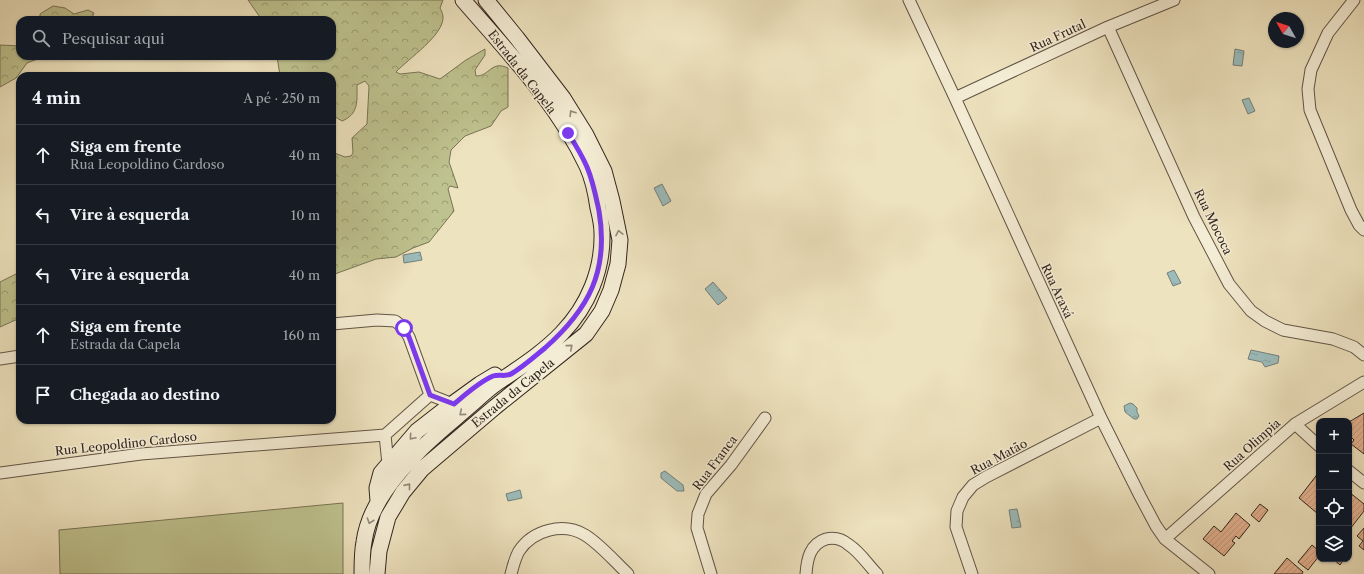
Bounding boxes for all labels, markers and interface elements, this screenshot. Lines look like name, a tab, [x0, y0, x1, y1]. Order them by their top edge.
north arrow	[1268, 12, 1304, 48]
search box	[16, 16, 336, 60]
street label: Rua Frutal	[1027, 16, 1088, 55]
icon: search	[30, 27, 52, 49]
street label: Estrada da Capela	[485, 27, 560, 117]
text: Pesquisar aqui	[62, 29, 165, 48]
text: 4 min	[32, 88, 81, 108]
text: A pé · 250 m	[243, 90, 320, 106]
one-way arrow	[570, 110, 577, 117]
route end	[559, 124, 577, 142]
text: Siga em frente	[70, 137, 181, 156]
icon: ahead	[32, 144, 54, 166]
text: 40 m	[289, 147, 320, 163]
text: Rua Leopoldino Cardoso	[70, 156, 224, 172]
street label: Rua Mococa	[1191, 187, 1236, 258]
icon: left	[32, 204, 54, 226]
text: Vire à esquerda	[70, 205, 189, 224]
text: 10 m	[291, 207, 320, 223]
one-way arrow	[615, 230, 623, 236]
street label: Rua Araxá	[1038, 261, 1077, 321]
icon: left	[32, 264, 54, 286]
text: Vire à esquerda	[70, 265, 189, 284]
text: 40 m	[289, 267, 320, 283]
text: Siga em frente	[70, 317, 181, 336]
route start	[395, 319, 413, 337]
icon: ahead	[32, 324, 54, 346]
text: 160 m	[283, 327, 320, 343]
text: Estrada da Capela	[70, 336, 180, 352]
one-way arrow	[565, 345, 573, 352]
street label: Estrada da Capela	[468, 354, 558, 431]
icon: arrive	[32, 384, 54, 406]
text: Chegada ao destino	[70, 385, 220, 404]
one-way arrow	[459, 408, 467, 415]
street label: Rua Olimpia	[1220, 415, 1284, 474]
map controls	[1316, 418, 1352, 562]
button: +	[1316, 418, 1352, 454]
street label: Rua Leopoldino Cardoso	[54, 429, 198, 458]
one-way arrow	[410, 432, 417, 439]
street label: Rua Franca	[689, 432, 740, 493]
street label: Rua Matão	[968, 435, 1030, 478]
button: −	[1316, 454, 1352, 490]
one-way arrow	[403, 483, 410, 491]
button: locate	[1316, 490, 1352, 526]
one-way arrow	[366, 517, 375, 524]
button: layers	[1316, 526, 1352, 562]

